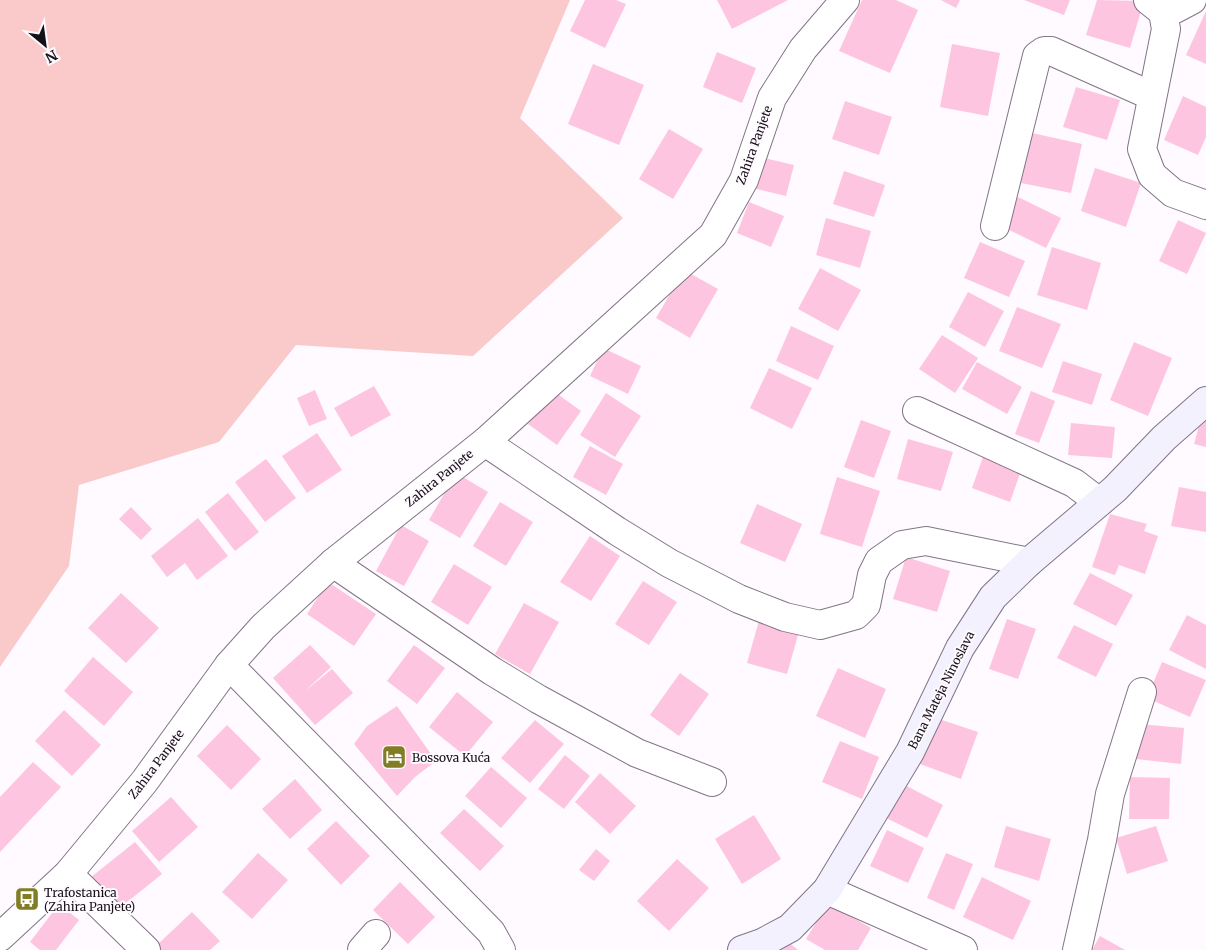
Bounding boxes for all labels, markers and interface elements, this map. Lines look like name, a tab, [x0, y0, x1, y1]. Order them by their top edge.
north arrow	[20, 20, 70, 70]
text: N	[42, 46, 61, 67]
street label: Zahira Panjete	[733, 103, 775, 187]
street label: Zahira Panjete	[402, 446, 476, 510]
street label: Bana Mateja Ninoslava	[905, 628, 978, 752]
street label: Zahira Panjete	[125, 726, 187, 802]
hotel icon: Bossova Kuća	[381, 744, 407, 770]
place label: Bossova Kuća	[412, 750, 491, 765]
place label: Trafostanica (Zahira Panjete)	[44, 885, 135, 914]
bus stop icon: Trafostanica (Zahira Panjete)	[14, 886, 40, 912]

